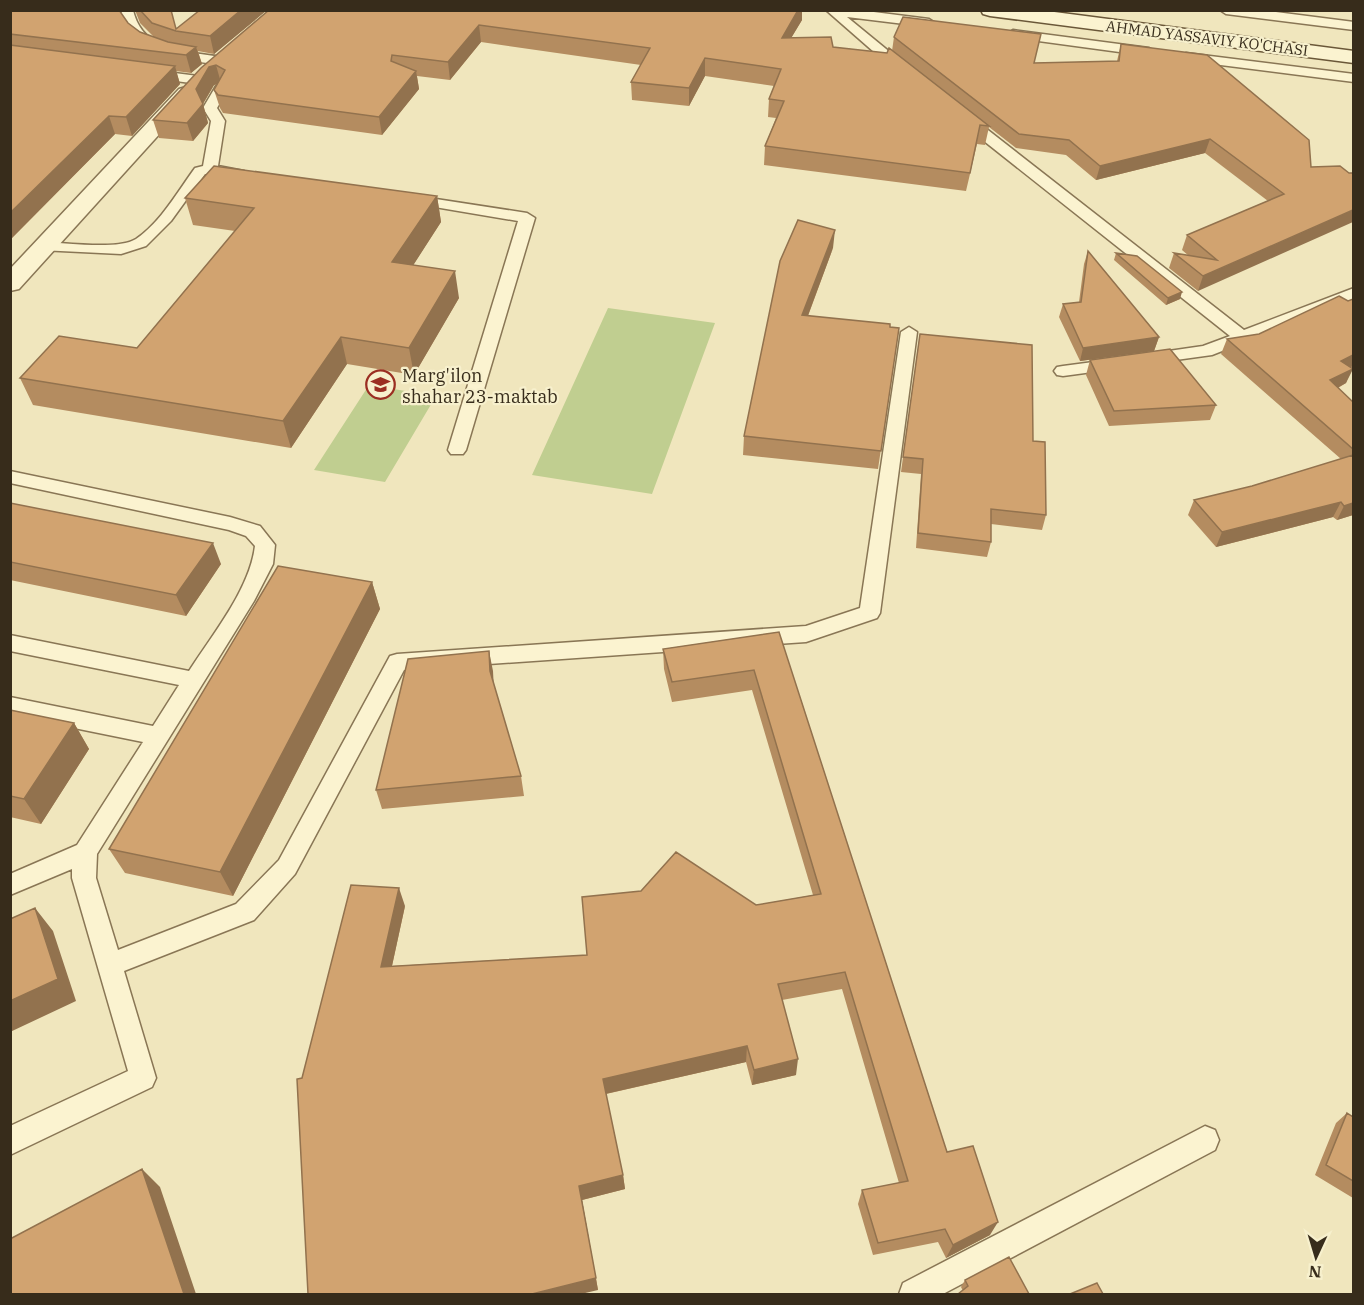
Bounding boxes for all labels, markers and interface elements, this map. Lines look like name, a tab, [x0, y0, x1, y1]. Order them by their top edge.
street label: AHMAD YASSAVIY KO'CHASI	[1105, 16, 1309, 60]
place label: Marg'ilon shahar 23-maktab	[402, 364, 558, 408]
school or university icon: Marg'ilon shahar 23-maktab	[365, 369, 397, 401]
north arrow	[1286, 1227, 1346, 1287]
text: N	[1308, 1262, 1322, 1282]

